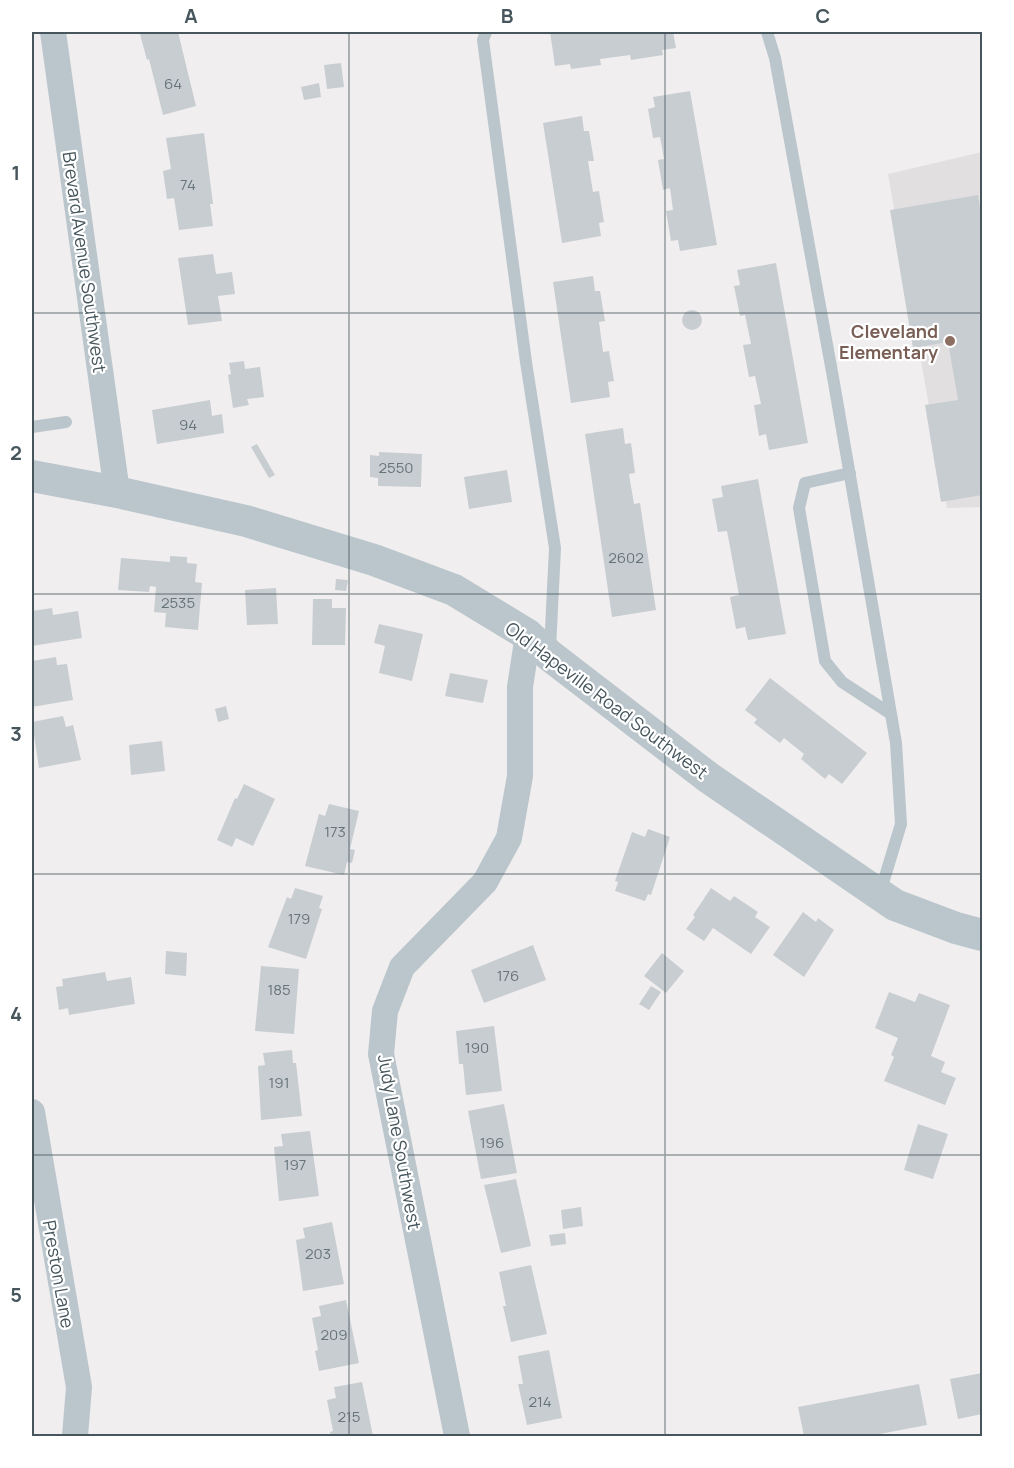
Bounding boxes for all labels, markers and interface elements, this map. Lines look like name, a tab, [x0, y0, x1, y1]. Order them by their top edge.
text: A	[184, 2, 198, 29]
text: B	[501, 2, 514, 29]
text: C	[816, 2, 830, 29]
house number: 64	[164, 73, 182, 94]
street label: Brevard Avenue Southwest	[58, 150, 112, 374]
text: 1	[12, 159, 20, 186]
house number: 74	[180, 174, 196, 195]
place label: Cleveland Elementary	[839, 319, 938, 364]
marker: Cleveland Elementary	[943, 334, 957, 348]
house number: 94	[179, 414, 197, 435]
text: 2	[10, 439, 22, 466]
house number: 2550	[378, 457, 414, 478]
house number: 2602	[608, 547, 644, 568]
house number: 2535	[161, 592, 195, 613]
street label: Old Hapeville Road Southwest	[501, 616, 713, 784]
text: 3	[10, 720, 22, 747]
house number: 173	[324, 821, 346, 842]
house number: 179	[288, 908, 310, 929]
house number: 176	[497, 965, 519, 986]
house number: 185	[267, 979, 291, 1000]
text: 4	[10, 1000, 22, 1027]
house number: 190	[465, 1037, 489, 1058]
street label: Judy Lane Southwest	[373, 1052, 427, 1232]
house number: 191	[268, 1072, 290, 1093]
house number: 196	[480, 1132, 504, 1153]
house number: 197	[284, 1154, 306, 1175]
street label: Preston Lane	[38, 1218, 80, 1330]
house number: 203	[305, 1243, 331, 1264]
text: 5	[10, 1281, 22, 1308]
house number: 209	[320, 1324, 348, 1345]
house number: 214	[528, 1391, 552, 1412]
house number: 215	[337, 1406, 361, 1427]

